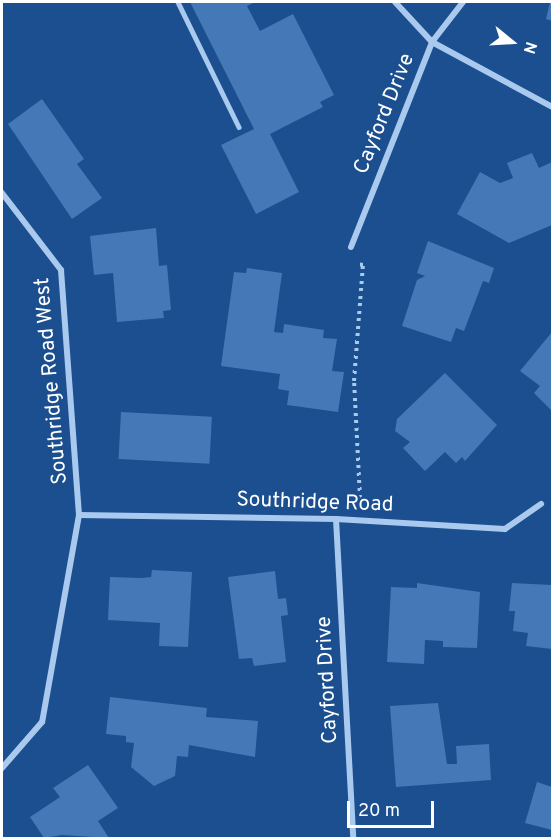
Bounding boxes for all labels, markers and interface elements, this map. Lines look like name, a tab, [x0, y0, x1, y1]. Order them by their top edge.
north arrow	[482, 12, 542, 72]
text: N	[518, 39, 540, 56]
street label: Cayford Drive	[349, 50, 421, 178]
street label: Southridge Road West	[30, 276, 74, 486]
street label: Southridge Road	[236, 488, 394, 518]
street label: Cayford Drive	[312, 615, 344, 745]
scale bar	[350, 789, 437, 827]
text: 20 m	[358, 800, 400, 823]

